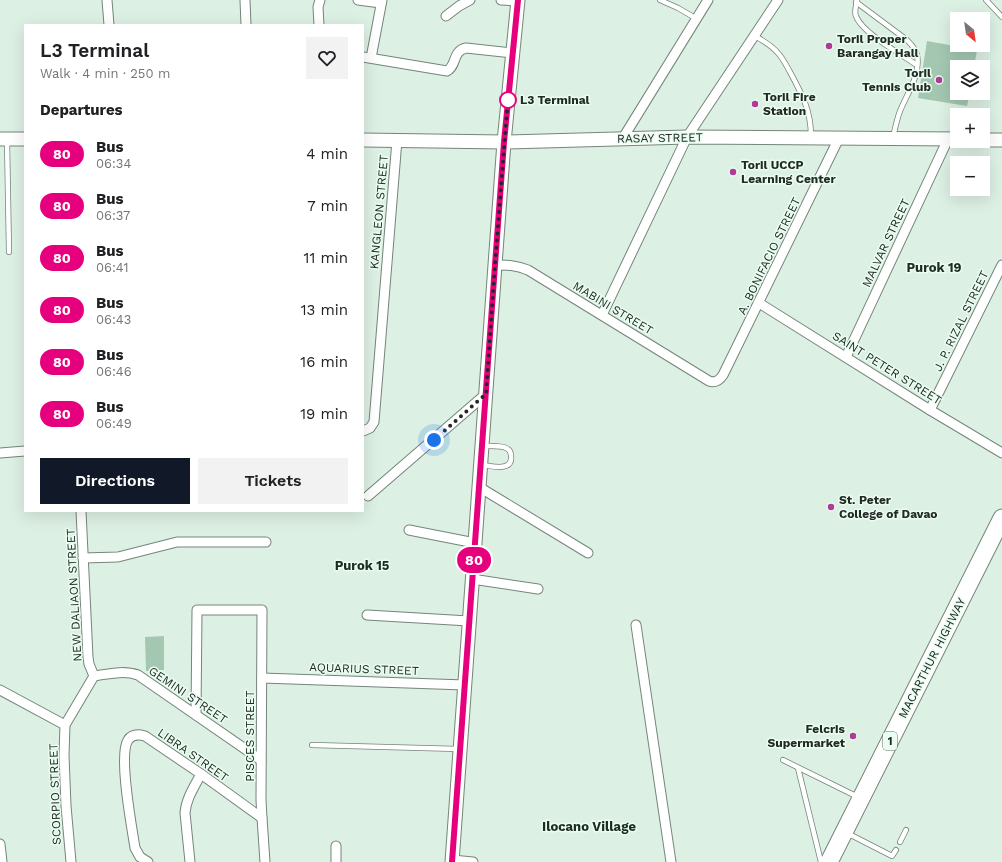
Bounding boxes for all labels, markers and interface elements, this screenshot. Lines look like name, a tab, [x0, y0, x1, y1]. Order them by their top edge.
north arrow	[950, 12, 990, 52]
map controls	[950, 12, 990, 196]
place label: Toril Proper Barangay Hall	[837, 32, 919, 60]
button: heart	[306, 37, 348, 79]
text: L3 Terminal	[40, 39, 149, 62]
marker: Toril Proper Barangay Hall	[824, 41, 834, 51]
button: layers	[950, 60, 990, 100]
text: Walk · 4 min · 250 m	[40, 66, 170, 81]
place label: Toril Tennis Club	[862, 66, 931, 94]
marker: Toril Tennis Club	[934, 75, 944, 85]
place label: Toril Fire Station	[763, 90, 816, 118]
marker: L3 Terminal	[499, 91, 517, 109]
place label: L3 Terminal	[520, 93, 590, 107]
marker: Toril Fire Station	[750, 99, 760, 109]
text: Departures	[40, 101, 123, 119]
button: +	[950, 108, 990, 148]
street label: RASAY STREET	[617, 130, 703, 146]
text: Bus	[96, 138, 124, 156]
text: 4 min	[306, 145, 348, 163]
text: 80	[53, 146, 71, 162]
street label: KANGLEON STREET	[367, 154, 391, 270]
text: 06:34	[96, 156, 131, 171]
button: −	[950, 156, 990, 196]
place label: Toril UCCP Learning Center	[741, 158, 836, 186]
marker: Toril UCCP Learning Center	[728, 167, 738, 177]
text: Bus	[96, 190, 124, 208]
street label: A. BONIFACIO STREET	[735, 195, 803, 317]
street label: MALVAR STREET	[859, 196, 913, 290]
text: 7 min	[307, 197, 348, 215]
text: 80	[53, 198, 71, 214]
text: 06:37	[96, 208, 130, 223]
text: Bus	[96, 242, 124, 260]
text: 11 min	[304, 249, 348, 267]
text: 80	[53, 250, 71, 266]
text: 06:41	[96, 260, 129, 275]
district label: Purok 19	[906, 260, 962, 275]
street label: J. P. RIZAL STREET	[931, 268, 991, 374]
street label: MABINI STREET	[570, 279, 656, 337]
text: Bus	[96, 294, 124, 312]
text: 13 min	[301, 301, 348, 319]
text: 80	[53, 302, 71, 318]
text: 06:43	[96, 312, 131, 327]
street label: SAINT PETER STREET	[830, 329, 944, 407]
text: Bus	[96, 346, 124, 364]
text: 16 min	[300, 353, 348, 371]
text: 80	[53, 354, 71, 370]
text: 06:46	[96, 364, 132, 379]
text: Bus	[96, 398, 124, 416]
text: 19 min	[300, 405, 348, 423]
text: 80	[53, 406, 71, 422]
text: 06:49	[96, 416, 132, 431]
your location	[424, 430, 444, 450]
button: Directions	[40, 458, 190, 504]
button: Tickets	[198, 458, 348, 504]
place label: St. Peter College of Davao	[839, 493, 938, 521]
marker: St. Peter College of Davao	[826, 502, 836, 512]
street label: NEW DALIAON STREET	[64, 528, 84, 662]
line badge: 80	[456, 547, 492, 573]
text: 80	[465, 552, 483, 568]
district label: Purok 15	[335, 558, 390, 573]
street label: MACARTHUR HIGHWAY	[895, 595, 969, 721]
street label: AQUARIUS STREET	[309, 660, 419, 678]
street label: GEMINI STREET	[146, 664, 230, 726]
street label: PISCES STREET	[243, 690, 257, 782]
place label: Felcris Supermarket	[768, 722, 846, 750]
street label: LIBRA STREET	[155, 725, 231, 785]
marker: Felcris Supermarket	[848, 731, 858, 741]
road number: 1	[883, 732, 897, 750]
street label: SCORPIO STREET	[46, 743, 64, 845]
district label: Ilocano Village	[542, 819, 636, 834]

